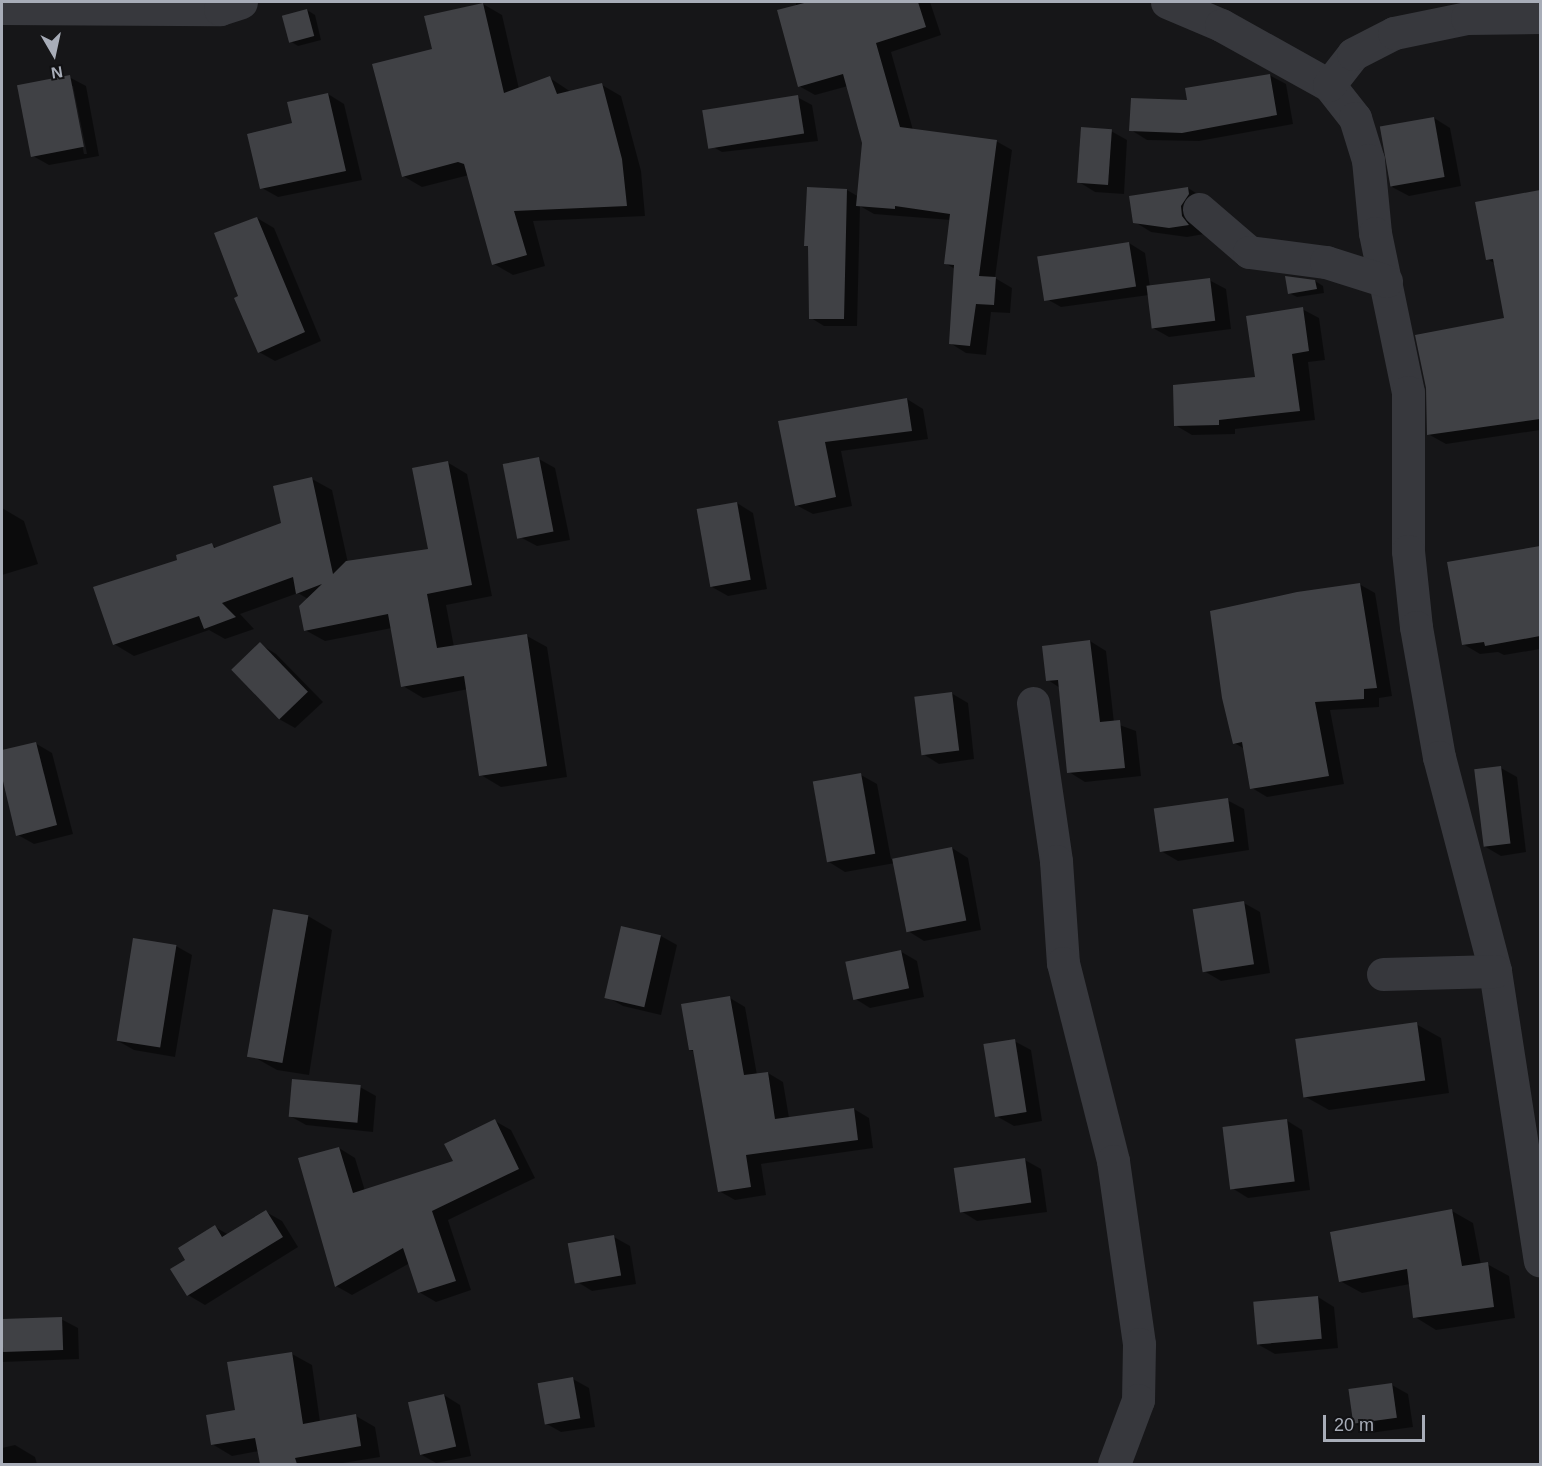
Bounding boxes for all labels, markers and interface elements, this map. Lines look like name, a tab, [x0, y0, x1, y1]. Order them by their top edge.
north arrow	[24, 24, 84, 84]
text: N	[50, 63, 64, 82]
scale bar	[1326, 1403, 1428, 1441]
text: 20 m	[1334, 1415, 1374, 1435]

